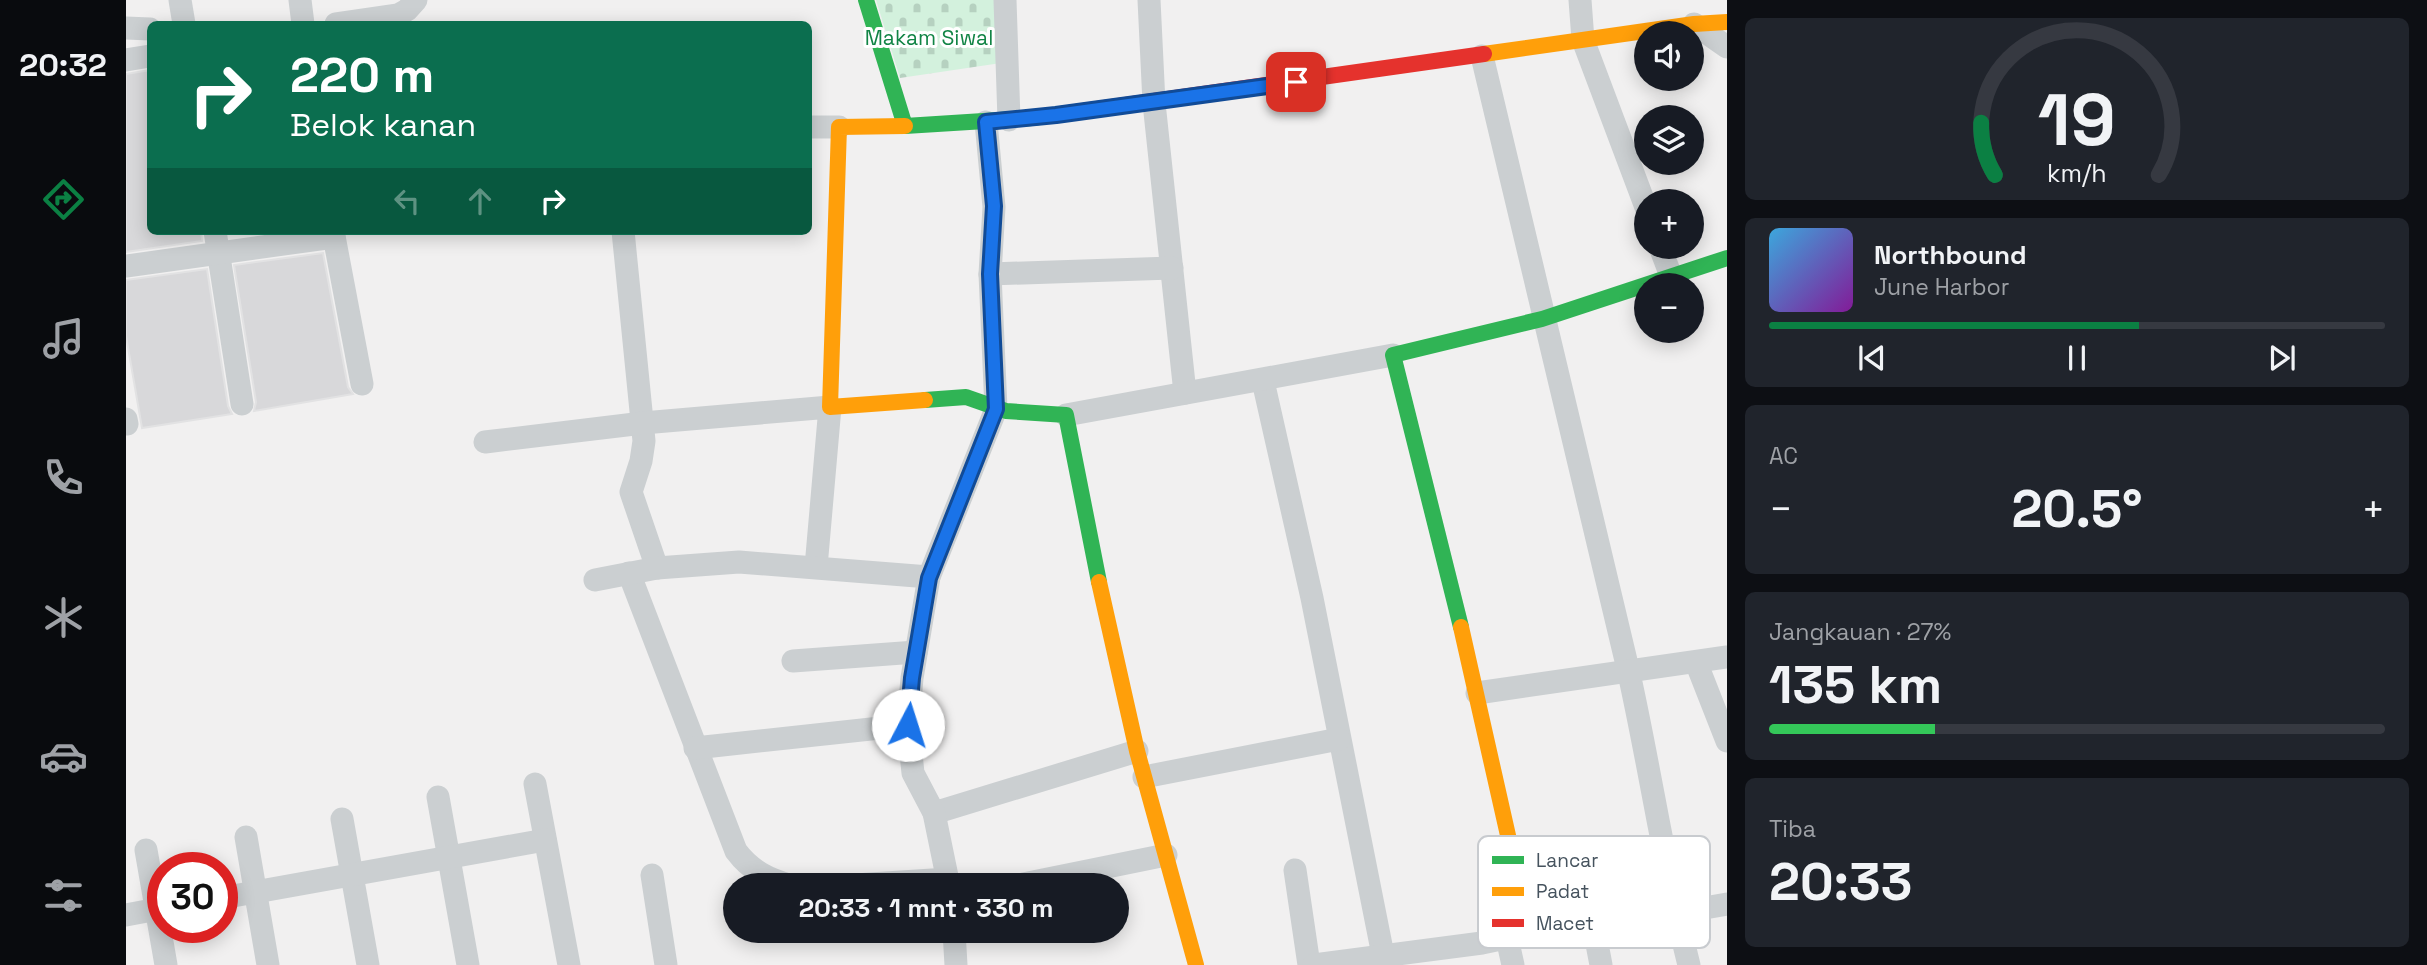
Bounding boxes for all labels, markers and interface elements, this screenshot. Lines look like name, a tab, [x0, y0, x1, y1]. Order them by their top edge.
map controls	[1634, 21, 1704, 343]
button: sound	[1634, 21, 1704, 91]
park label: Makam Siwal	[865, 24, 993, 51]
text: 220 m	[290, 44, 434, 106]
text: 20:32	[19, 45, 107, 85]
icon: right	[175, 49, 266, 140]
pin	[1266, 52, 1326, 112]
icon: arrive	[1277, 63, 1315, 101]
text: 19	[2038, 73, 2116, 166]
text: Belok kanan	[290, 105, 476, 145]
button: layers	[1634, 105, 1704, 175]
text: km/h	[2047, 157, 2107, 189]
icon: directions	[39, 175, 88, 224]
icon: left	[388, 182, 426, 220]
icon: ahead	[461, 182, 499, 220]
icon: right	[534, 182, 572, 220]
button: +	[1634, 189, 1704, 259]
text: Northbound	[1874, 238, 2027, 272]
text: June Harbor	[1874, 272, 2009, 302]
button: −	[1634, 273, 1704, 343]
icon: music	[39, 314, 88, 363]
icon: previous	[1853, 339, 1891, 377]
icon: pause	[2058, 339, 2096, 377]
icon: next	[2263, 339, 2301, 377]
text: AC	[1769, 441, 1798, 471]
icon: phone	[39, 453, 88, 502]
text: 20.5°	[2011, 476, 2143, 542]
text: −	[1769, 485, 1793, 533]
text: +	[2361, 485, 2385, 533]
icon: climate	[39, 593, 88, 642]
text: Jangkauan · 27%	[1769, 617, 1951, 647]
text: 135 km	[1769, 652, 1942, 718]
position arrow	[871, 688, 945, 762]
icon: car	[39, 732, 88, 781]
text: Tiba	[1769, 814, 1816, 844]
legend	[1478, 836, 1710, 948]
text: Lancar	[1536, 848, 1598, 873]
text: 20:33	[1769, 849, 1912, 915]
speed limit sign: 30	[147, 852, 238, 943]
icon: filters	[39, 871, 88, 920]
text: Padat	[1536, 879, 1589, 904]
text: 20:33 · 1 mnt · 330 m	[799, 891, 1053, 925]
text: Macet	[1536, 911, 1594, 936]

